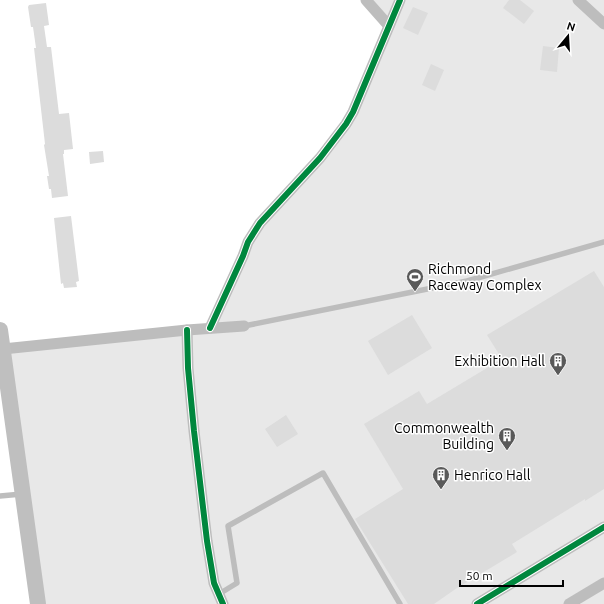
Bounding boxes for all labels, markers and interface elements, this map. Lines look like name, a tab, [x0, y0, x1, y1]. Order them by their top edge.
north arrow	[548, 16, 588, 56]
text: N	[565, 20, 577, 33]
place label: Richmond Raceway Complex	[428, 261, 542, 293]
sports icon: Richmond Raceway Complex	[405, 267, 425, 292]
building icon: Exhibition Hall	[548, 351, 568, 376]
place label: Exhibition Hall	[454, 353, 545, 369]
place label: Commonwealth Building	[394, 420, 494, 452]
building icon: Commonwealth Building	[497, 426, 517, 451]
building icon: Henrico Hall	[431, 465, 451, 490]
place label: Henrico Hall	[454, 467, 531, 483]
scale bar	[460, 562, 563, 588]
text: 50 m	[466, 569, 493, 582]

